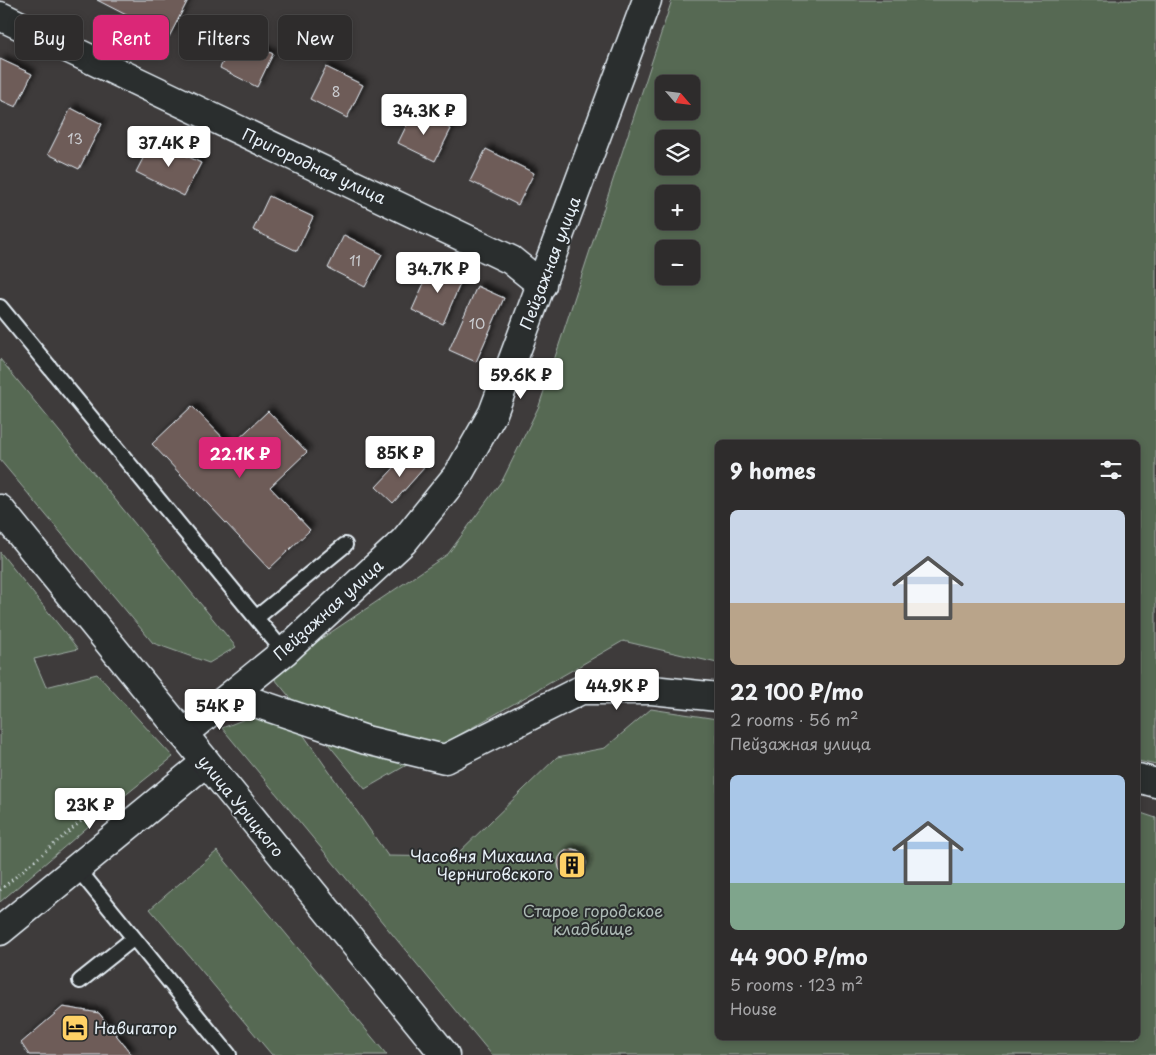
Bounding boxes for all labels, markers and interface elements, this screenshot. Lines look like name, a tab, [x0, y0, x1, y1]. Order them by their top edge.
chip: Buy	[15, 15, 83, 60]
chip: Rent	[93, 15, 169, 60]
chip: Filters	[179, 15, 268, 60]
chip: New	[278, 15, 352, 60]
north arrow	[655, 75, 700, 120]
map controls	[655, 75, 700, 285]
house number: 8	[332, 81, 340, 102]
pin: 34.3K ₽	[378, 94, 470, 136]
text: 34.3K ₽	[392, 98, 456, 122]
street label: Пригородная улица	[239, 121, 390, 209]
pin: 37.4K ₽	[123, 126, 215, 168]
house number: 13	[67, 128, 83, 149]
text: 37.4K ₽	[138, 130, 200, 154]
button: layers	[655, 130, 700, 175]
button: +	[655, 185, 700, 230]
street label: Пейзажная улица	[513, 193, 586, 333]
button: −	[655, 240, 700, 285]
house number: 11	[349, 250, 361, 271]
pin: 34.7K ₽	[392, 252, 484, 294]
text: 34.7K ₽	[407, 256, 469, 280]
house number: 10	[469, 313, 485, 334]
pin: 59.6K ₽	[475, 358, 567, 400]
text: 59.6K ₽	[490, 362, 552, 386]
pin: 22.1K ₽	[194, 436, 286, 479]
pin: 85K ₽	[365, 436, 435, 478]
text: 85K ₽	[377, 440, 423, 464]
text: 22.1K ₽	[210, 441, 270, 465]
text: 9 homes	[730, 454, 816, 486]
icon: filters	[1097, 456, 1125, 484]
icon: home	[883, 543, 973, 633]
street label: Пейзажная улица	[267, 553, 388, 665]
pin: 44.9K ₽	[571, 668, 663, 711]
text: 44.9K ₽	[586, 673, 648, 697]
text: 22 100 ₽/mo	[730, 675, 863, 707]
pin: 54K ₽	[185, 688, 255, 731]
text: 54K ₽	[196, 693, 244, 717]
text: 2 rooms · 56 m²	[730, 707, 859, 731]
text: Пейзажная улица	[730, 731, 871, 755]
street label: улица Урицкого	[193, 749, 290, 862]
pin: 23K ₽	[55, 788, 125, 830]
text: 23K ₽	[66, 792, 114, 816]
icon: home	[883, 808, 973, 898]
place label: Часовня Михаила Черниговского	[410, 843, 553, 885]
building icon: Часовня Михаила Черниговского	[557, 850, 587, 880]
park label: Старое городское кладбище	[523, 898, 663, 940]
text: 44 900 ₽/mo	[730, 940, 868, 972]
text: 5 rooms · 123 m²	[730, 972, 863, 996]
text: House	[730, 996, 777, 1020]
hotel icon: Навигатор	[60, 1013, 90, 1043]
place label: Навигатор	[94, 1015, 177, 1039]

